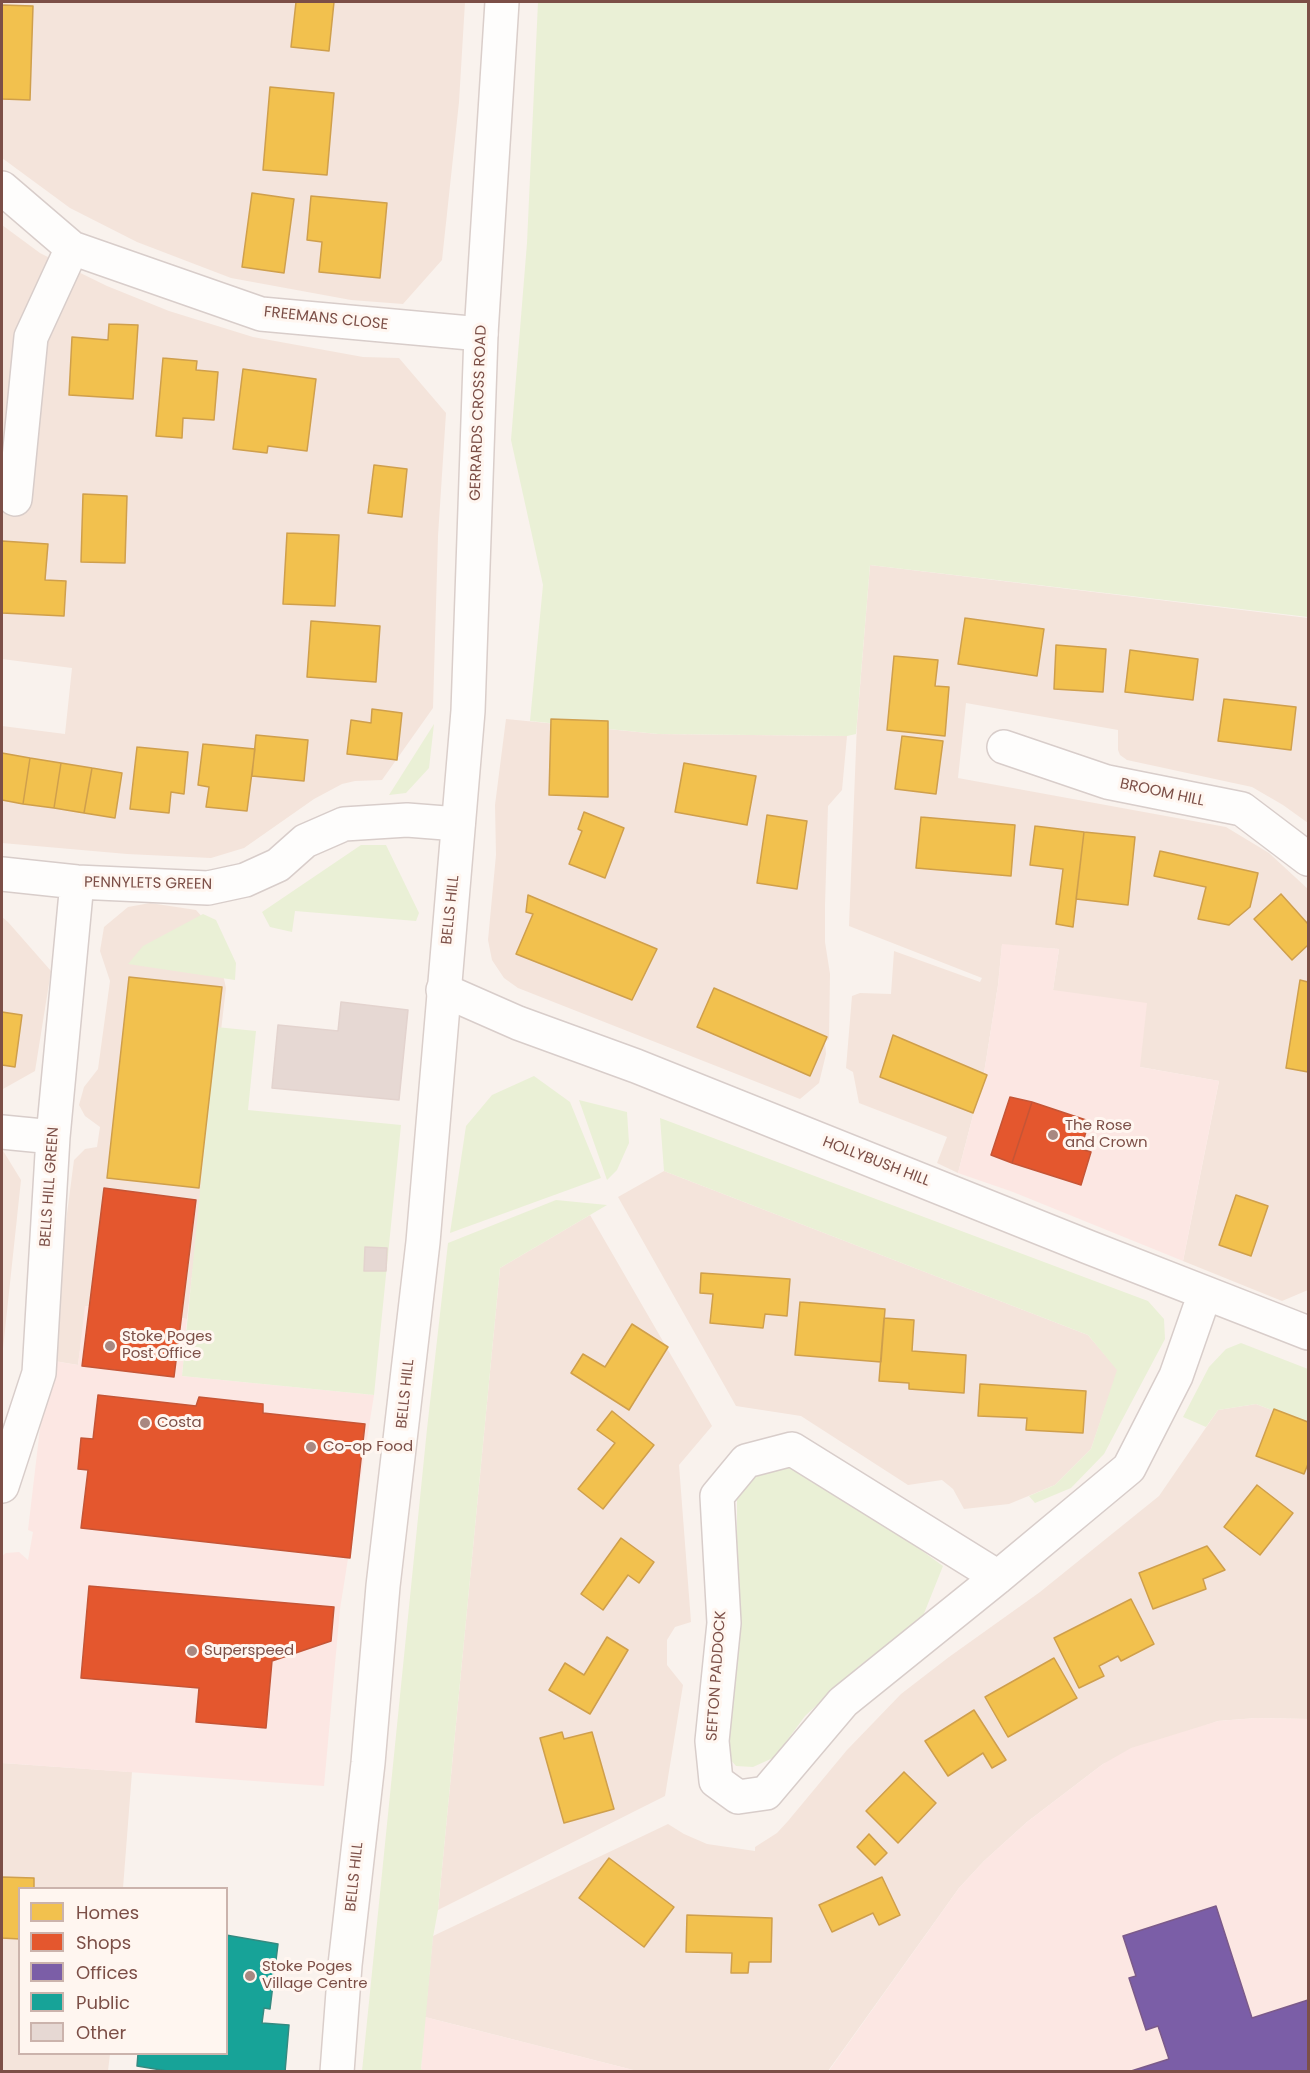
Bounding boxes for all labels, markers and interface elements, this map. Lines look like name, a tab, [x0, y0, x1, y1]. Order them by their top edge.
street label: FREEMANS CLOSE	[263, 304, 389, 334]
street label: GERRARDS CROSS ROAD	[467, 325, 491, 501]
street label: BROOM HILL	[1118, 775, 1206, 811]
street label: PENNYLETS GREEN	[84, 874, 212, 894]
street label: BELLS HILL	[438, 874, 464, 946]
place label: The Rose and Crown	[1065, 1117, 1148, 1152]
street label: BELLS HILL GREEN	[37, 1126, 63, 1248]
marker: The Rose and Crown	[1046, 1128, 1060, 1142]
street label: HOLLYBUSH HILL	[820, 1133, 932, 1191]
place label: Stoke Poges Post Office	[122, 1328, 212, 1363]
marker: Stoke Poges Post Office	[103, 1339, 117, 1353]
street label: BELLS HILL	[393, 1358, 419, 1430]
place label: Costa	[157, 1414, 202, 1432]
marker: Costa	[138, 1416, 152, 1430]
place label: Co-op Food	[323, 1438, 413, 1456]
marker: Co-op Food	[304, 1440, 318, 1454]
street label: SEFTON PADDOCK	[703, 1610, 731, 1742]
place label: Superspeed	[204, 1642, 294, 1660]
marker: Superspeed	[185, 1644, 199, 1658]
street label: BELLS HILL	[342, 1841, 368, 1913]
legend	[18, 1887, 228, 2055]
text: Homes	[76, 1900, 139, 1925]
text: Shops	[76, 1930, 131, 1955]
place label: Stoke Poges Village Centre	[262, 1958, 368, 1993]
text: Offices	[76, 1960, 138, 1985]
marker: Stoke Poges Village Centre	[243, 1969, 257, 1983]
text: Public	[76, 1990, 130, 2015]
text: Other	[76, 2020, 126, 2045]

